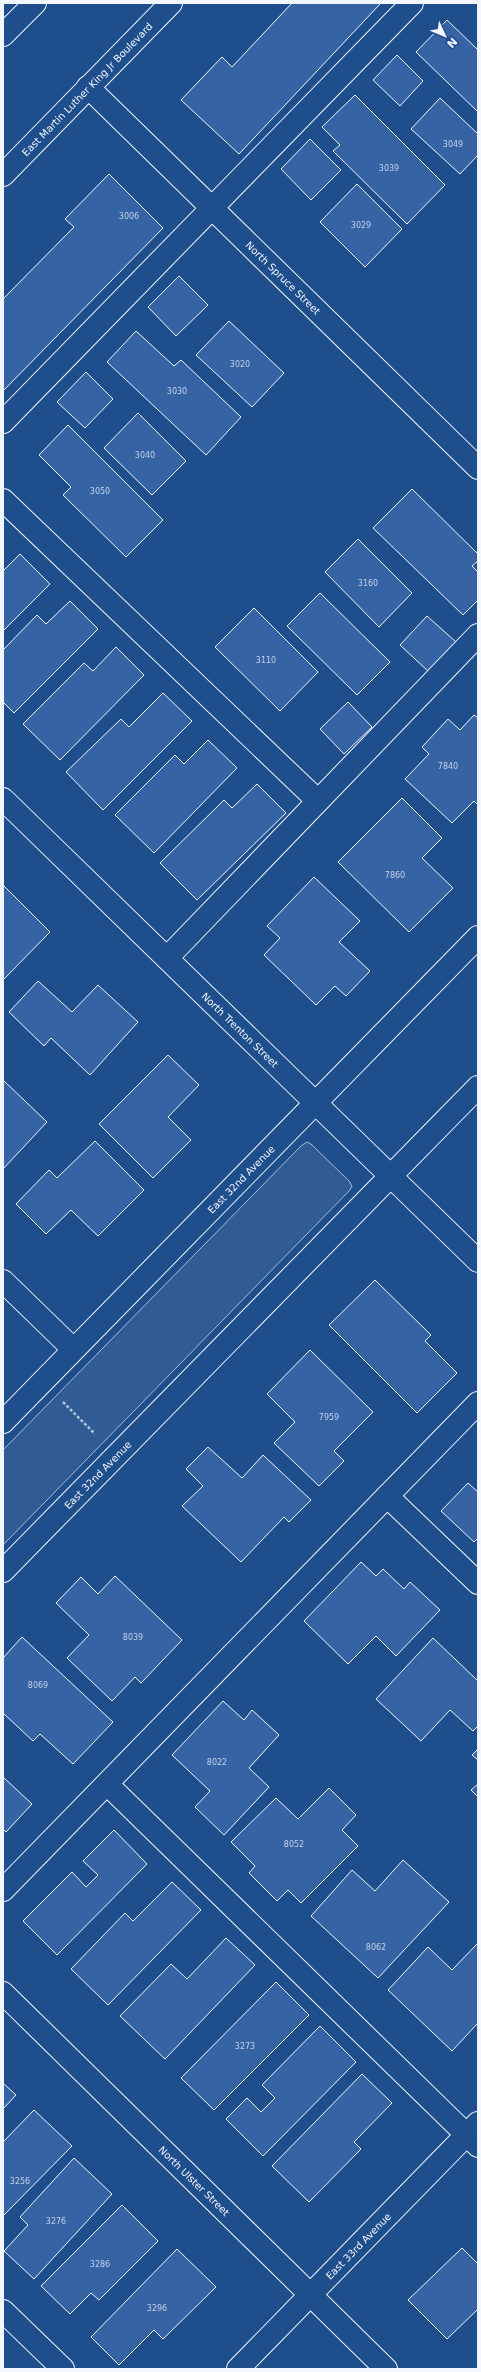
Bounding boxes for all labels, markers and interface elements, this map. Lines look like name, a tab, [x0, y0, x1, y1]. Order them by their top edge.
north arrow	[425, 16, 465, 56]
street label: East Martin Luther King Jr Boulevard	[19, 20, 154, 158]
text: N	[444, 35, 460, 50]
house number: 3049	[443, 140, 463, 149]
house number: 3039	[379, 164, 399, 173]
house number: 3006	[119, 212, 139, 221]
house number: 3029	[351, 221, 371, 230]
street label: North Spruce Street	[244, 239, 323, 317]
house number: 3020	[230, 360, 250, 369]
house number: 3030	[167, 387, 187, 396]
house number: 3040	[135, 451, 155, 460]
house number: 3050	[90, 487, 110, 496]
house number: 3160	[358, 579, 378, 588]
house number: 3110	[256, 656, 276, 665]
house number: 7840	[438, 762, 458, 771]
house number: 7860	[385, 871, 405, 880]
street label: North Trenton Street	[200, 990, 281, 1069]
street label: East 32nd Avenue	[205, 1143, 277, 1215]
house number: 7959	[319, 1413, 339, 1422]
street label: East 32nd Avenue	[62, 1438, 133, 1511]
house number: 8039	[123, 1633, 143, 1642]
house number: 8069	[28, 1681, 48, 1690]
house number: 8022	[207, 1758, 227, 1767]
house number: 8052	[284, 1840, 304, 1849]
house number: 8062	[366, 1943, 386, 1952]
house number: 3273	[235, 2042, 255, 2051]
street label: North Ulster Street	[157, 2144, 232, 2218]
house number: 3256	[10, 2177, 30, 2186]
street label: East 33rd Avenue	[323, 2210, 393, 2281]
house number: 3276	[46, 2217, 66, 2226]
house number: 3286	[90, 2260, 110, 2269]
house number: 3296	[147, 2304, 167, 2313]

